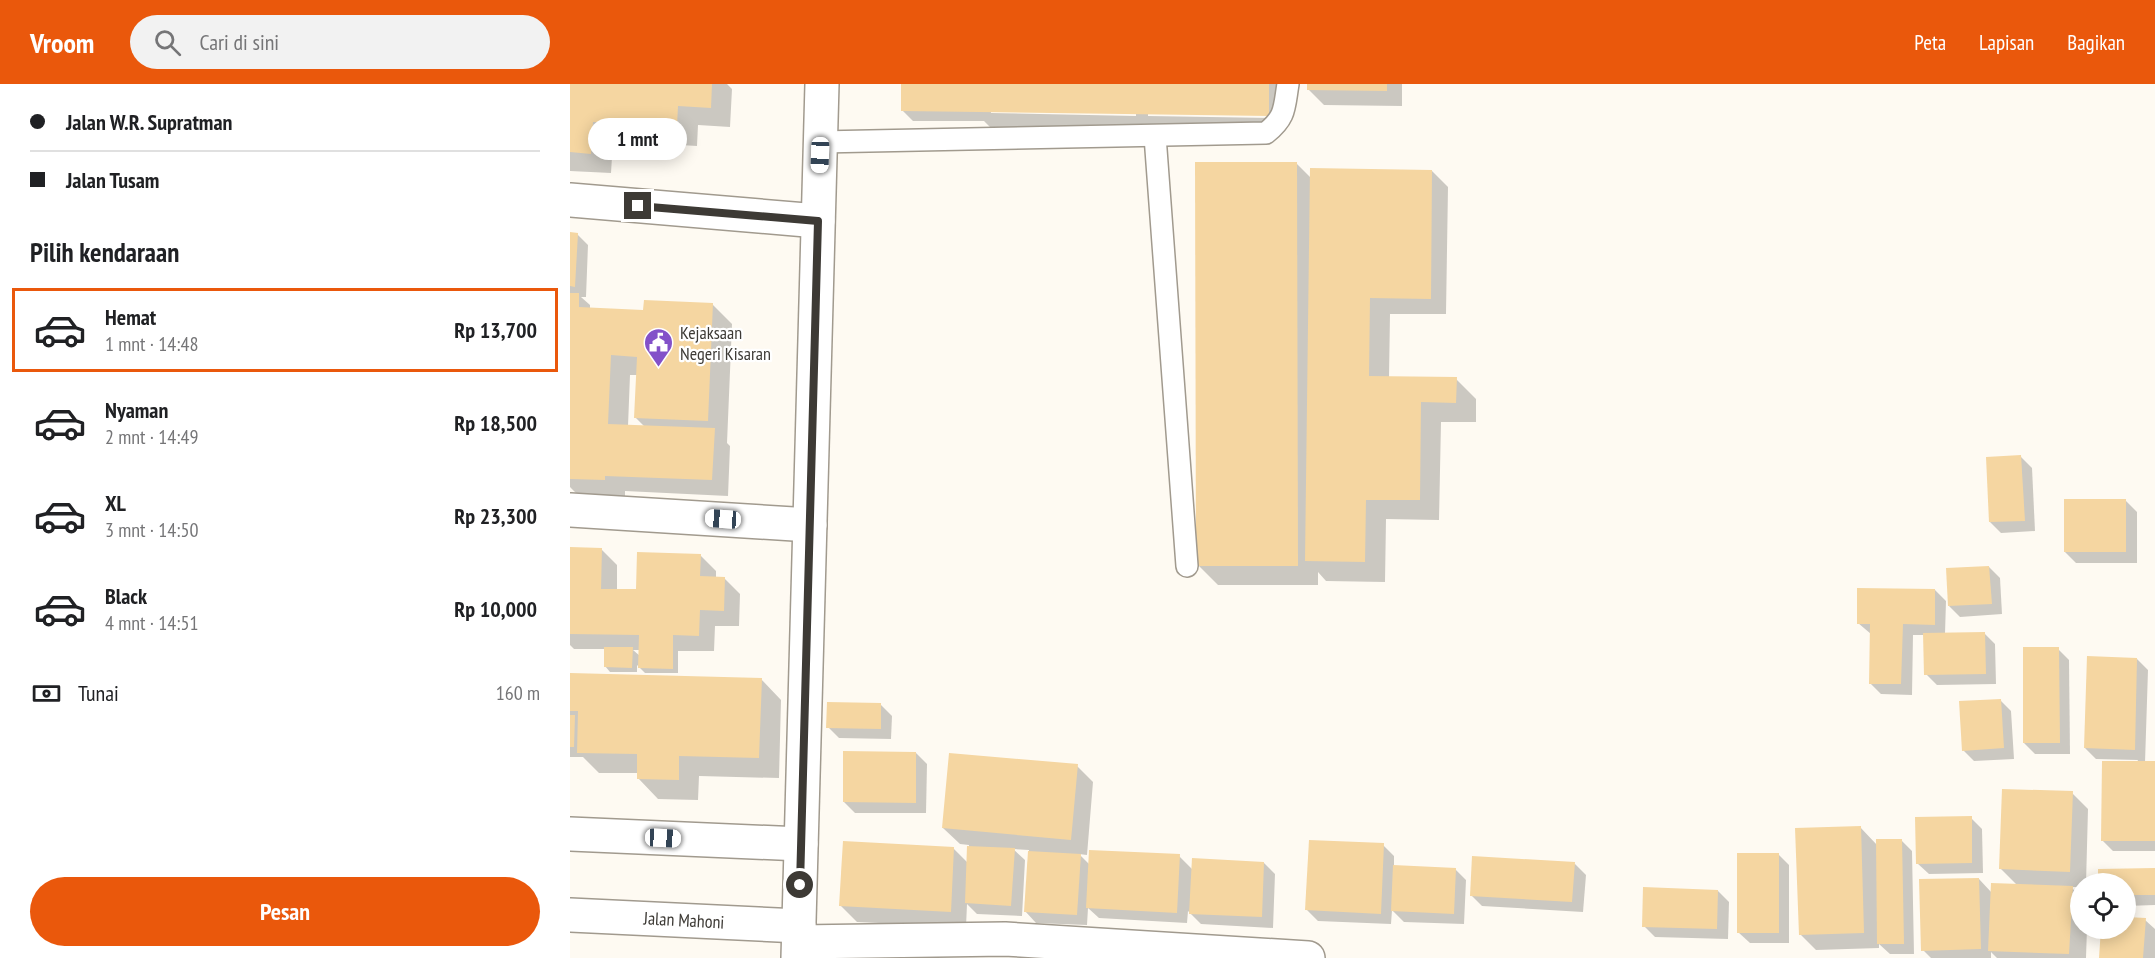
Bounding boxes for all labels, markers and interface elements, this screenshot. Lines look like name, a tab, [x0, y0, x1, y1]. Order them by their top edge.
search box	[130, 15, 550, 69]
text: Vroom	[30, 24, 94, 61]
icon: search	[151, 26, 184, 59]
text: Cari di sini	[199, 28, 279, 56]
text: Peta	[1914, 29, 1946, 56]
text: Lapisan	[1979, 29, 2034, 56]
text: Bagikan	[2067, 29, 2125, 56]
text: Jalan W.R. Supratman	[66, 108, 232, 136]
callout: 1 mnt	[589, 119, 688, 161]
text: 1 mnt	[617, 126, 658, 152]
car	[810, 137, 830, 173]
text: Jalan Tusam	[66, 166, 159, 194]
route end	[624, 192, 651, 219]
text: Pilih kendaraan	[30, 235, 179, 269]
icon: car	[33, 303, 87, 357]
text: Hemat	[105, 303, 156, 331]
text: Rp 13,700	[454, 316, 537, 344]
place label: Kejaksaan Negeri Kisaran	[680, 321, 771, 365]
public building icon: Kejaksaan Negeri Kisaran	[643, 326, 675, 368]
text: 1 mnt · 14:48	[105, 331, 198, 357]
icon: car	[33, 396, 87, 450]
text: Nyaman	[105, 396, 168, 424]
text: Rp 18,500	[454, 409, 537, 437]
text: 2 mnt · 14:49	[105, 424, 198, 450]
icon: car	[33, 489, 87, 543]
text: XL	[105, 489, 126, 517]
text: Rp 23,300	[454, 502, 537, 530]
car	[704, 509, 742, 529]
text: 3 mnt · 14:50	[105, 517, 198, 543]
icon: car	[33, 582, 87, 636]
text: Black	[105, 582, 147, 610]
text: Rp 10,000	[454, 595, 537, 623]
text: 4 mnt · 14:51	[105, 610, 198, 636]
icon: cash	[30, 677, 63, 710]
text: Tunai	[78, 679, 119, 707]
text: 160 m	[496, 680, 540, 706]
car	[645, 828, 681, 848]
route start	[786, 871, 813, 898]
map controls	[2070, 873, 2136, 939]
button: locate	[2070, 873, 2136, 939]
button: Pesan	[30, 877, 540, 946]
street label: Jalan Mahoni	[642, 906, 725, 934]

